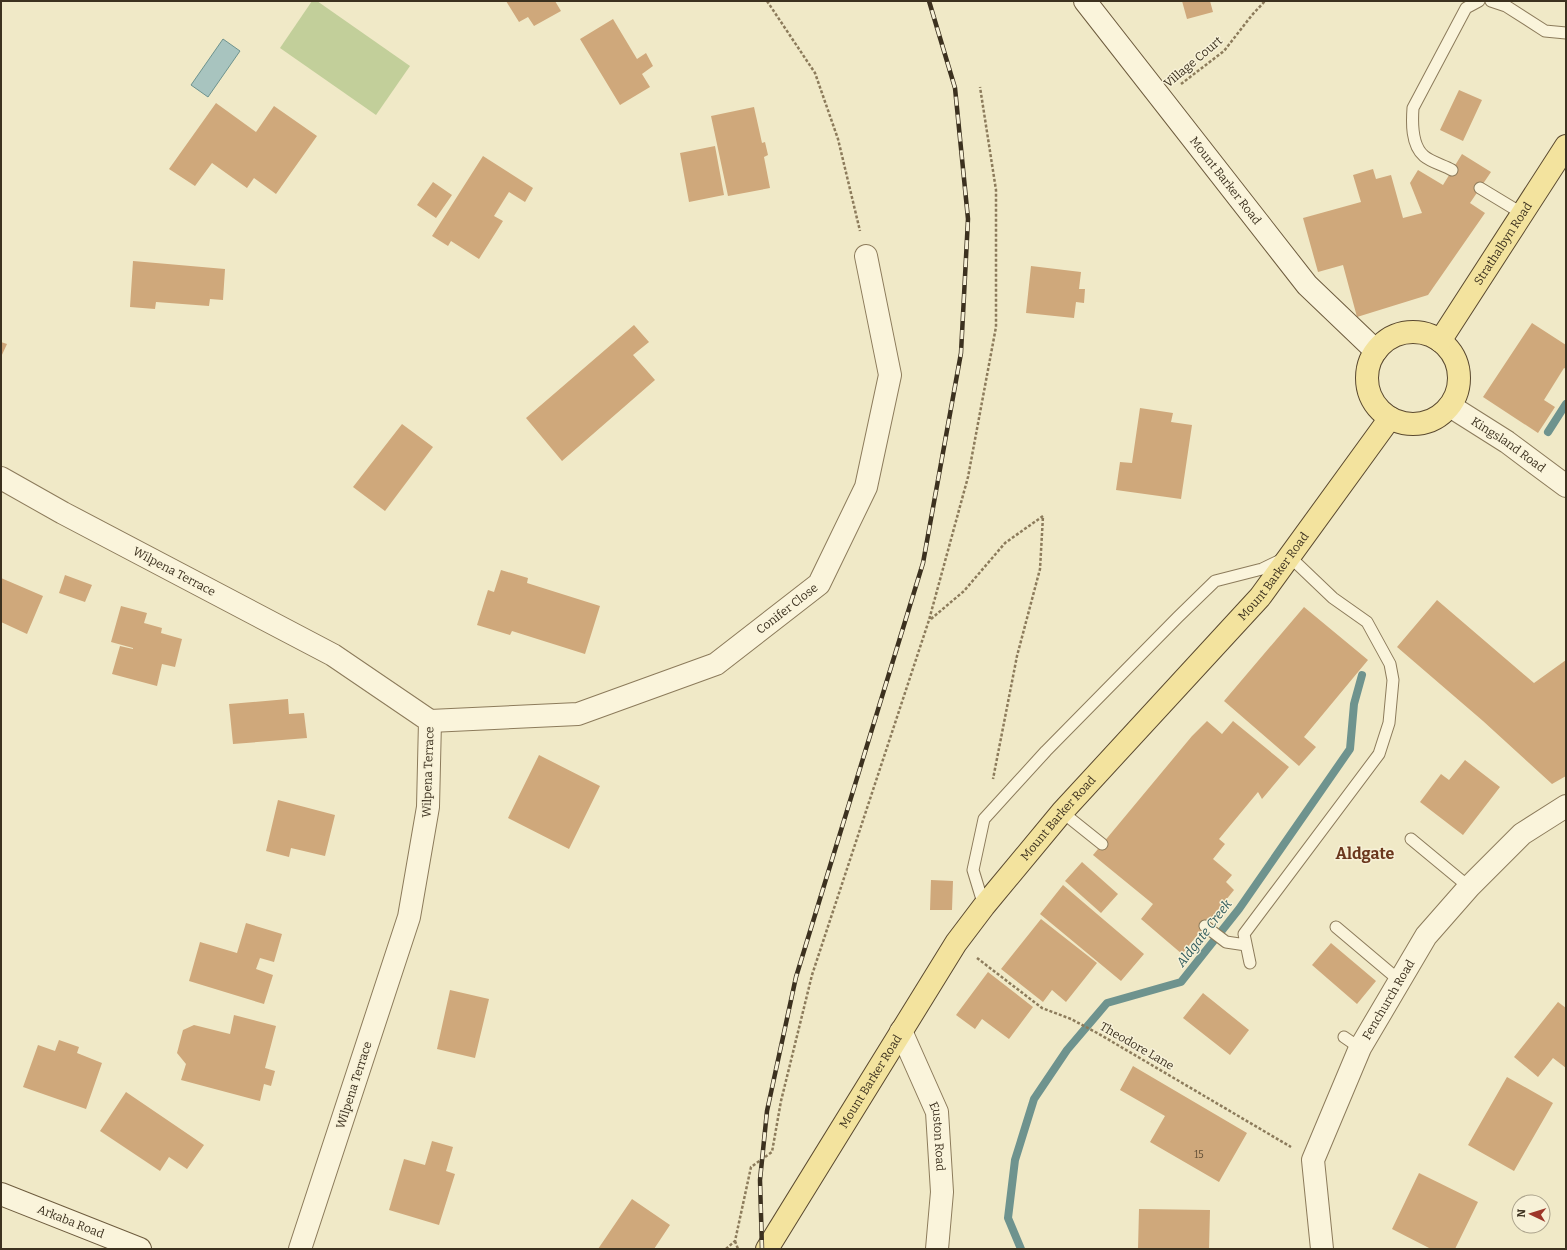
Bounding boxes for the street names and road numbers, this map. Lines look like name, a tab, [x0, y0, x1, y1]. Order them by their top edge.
street label: Village Court	[1161, 33, 1225, 90]
street label: Mount Barker Road	[1187, 134, 1264, 227]
street label: Strathalbyn Road	[1471, 199, 1535, 288]
street label: Kingsland Road	[1469, 414, 1548, 475]
street label: Mount Barker Road	[1235, 530, 1312, 623]
street label: Wilpena Terrace	[131, 544, 218, 599]
street label: Conifer Close	[754, 581, 821, 637]
street label: Wilpena Terrace	[419, 726, 437, 818]
street label: Mount Barker Road	[1018, 773, 1099, 863]
street label: Fenchurch Road	[1360, 957, 1417, 1042]
street label: Theodore Lane	[1098, 1019, 1176, 1073]
street label: Mount Barker Road	[836, 1032, 905, 1131]
street label: Wilpena Terrace	[333, 1039, 375, 1131]
street label: Euston Road	[926, 1100, 948, 1172]
street label: Arkaba Road	[35, 1202, 106, 1241]

